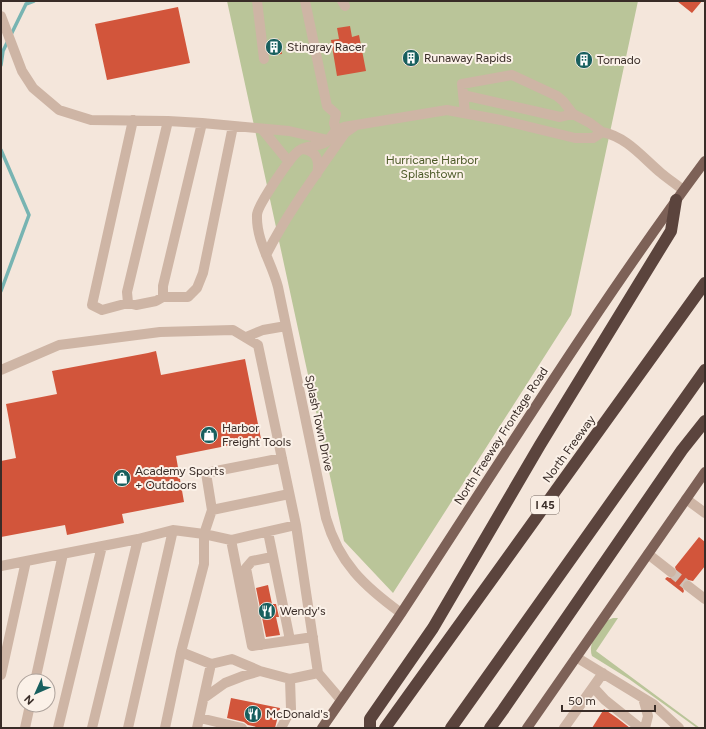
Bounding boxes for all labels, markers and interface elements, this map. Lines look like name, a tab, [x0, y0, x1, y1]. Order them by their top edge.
building icon: Stingray Racer	[264, 37, 284, 57]
place label: Stingray Racer	[287, 40, 366, 54]
building icon: Runaway Rapids	[401, 48, 421, 68]
building icon: Tornado	[574, 50, 594, 70]
place label: Runaway Rapids	[424, 51, 512, 65]
place label: Tornado	[597, 53, 641, 67]
park label: Hurricane Harbor Splashtown	[386, 153, 478, 181]
street label: North Freeway Frontage Road	[451, 365, 551, 507]
street label: Splash Town Drive	[302, 374, 336, 473]
street label: North Freeway	[540, 412, 598, 485]
place label: Harbor Freight Tools	[222, 421, 291, 449]
shop icon: Harbor Freight Tools	[199, 425, 219, 445]
place label: Academy Sports + Outdoors	[135, 464, 225, 492]
shop icon: Academy Sports + Outdoors	[112, 468, 132, 488]
road number: I 45	[531, 496, 559, 514]
restaurant icon: Wendy's	[257, 601, 277, 621]
place label: Wendy's	[280, 604, 326, 618]
north arrow	[16, 673, 56, 713]
scale bar	[562, 687, 655, 713]
text: N	[22, 692, 37, 707]
text: 50 m	[568, 694, 596, 708]
restaurant icon: McDonald's	[243, 704, 263, 724]
place label: McDonald's	[266, 707, 329, 721]

